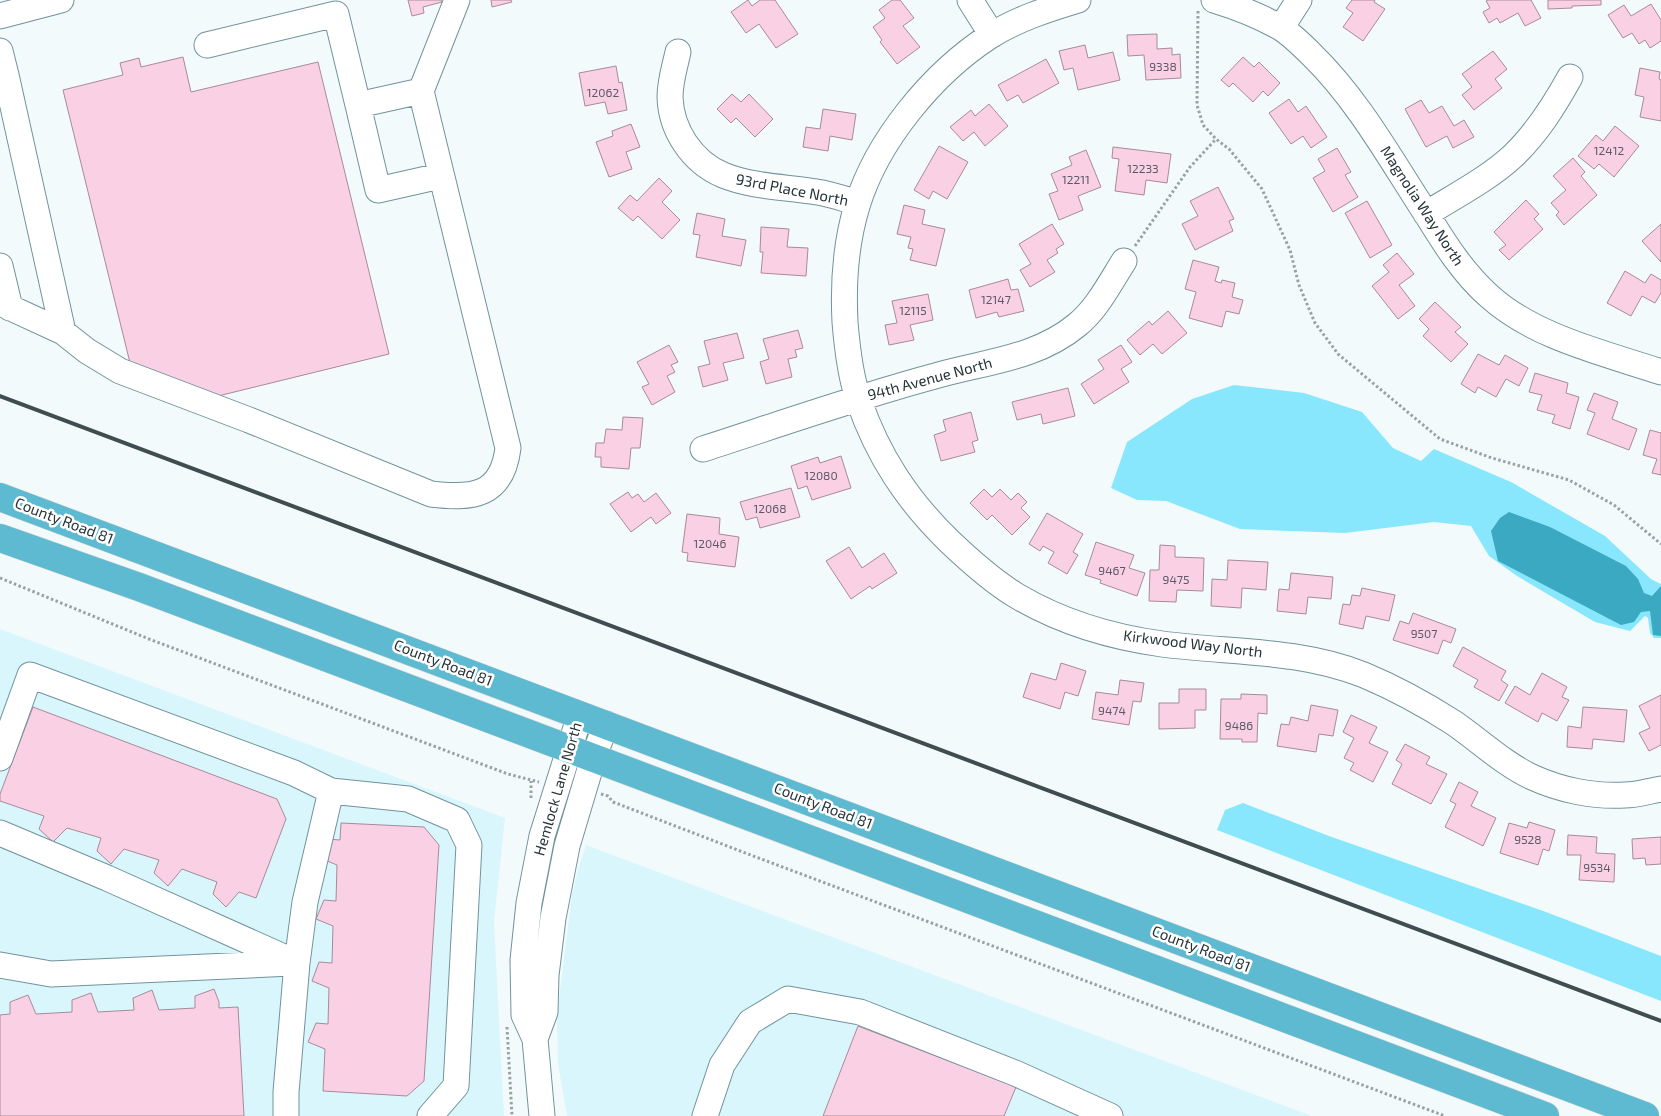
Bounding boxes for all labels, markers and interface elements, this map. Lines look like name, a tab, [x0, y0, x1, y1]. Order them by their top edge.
house number: 9338	[1149, 59, 1177, 73]
house number: 12062	[587, 85, 619, 99]
street label: Magnolia Way North	[1377, 142, 1468, 269]
house number: 12412	[1594, 143, 1624, 157]
house number: 12233	[1127, 161, 1159, 175]
street label: 93rd Place North	[734, 169, 850, 209]
house number: 12211	[1062, 172, 1090, 186]
house number: 12147	[981, 292, 1011, 306]
house number: 12115	[899, 303, 927, 317]
street label: 94th Avenue North	[865, 353, 994, 403]
house number: 12080	[804, 468, 838, 482]
street label: County Road 81	[13, 493, 116, 547]
house number: 12068	[754, 501, 786, 515]
house number: 12046	[693, 536, 727, 550]
house number: 9467	[1098, 563, 1126, 577]
house number: 9475	[1163, 572, 1189, 586]
street label: Kirkwood Way North	[1122, 626, 1264, 660]
house number: 9507	[1411, 626, 1437, 640]
street label: County Road 81	[392, 635, 495, 689]
house number: 9474	[1098, 703, 1126, 717]
house number: 9486	[1225, 718, 1253, 732]
street label: Hemlock Lane North	[529, 720, 585, 858]
street label: County Road 81	[772, 778, 875, 832]
house number: 9528	[1514, 832, 1542, 846]
house number: 9534	[1583, 860, 1611, 874]
street label: County Road 81	[1150, 921, 1253, 975]

